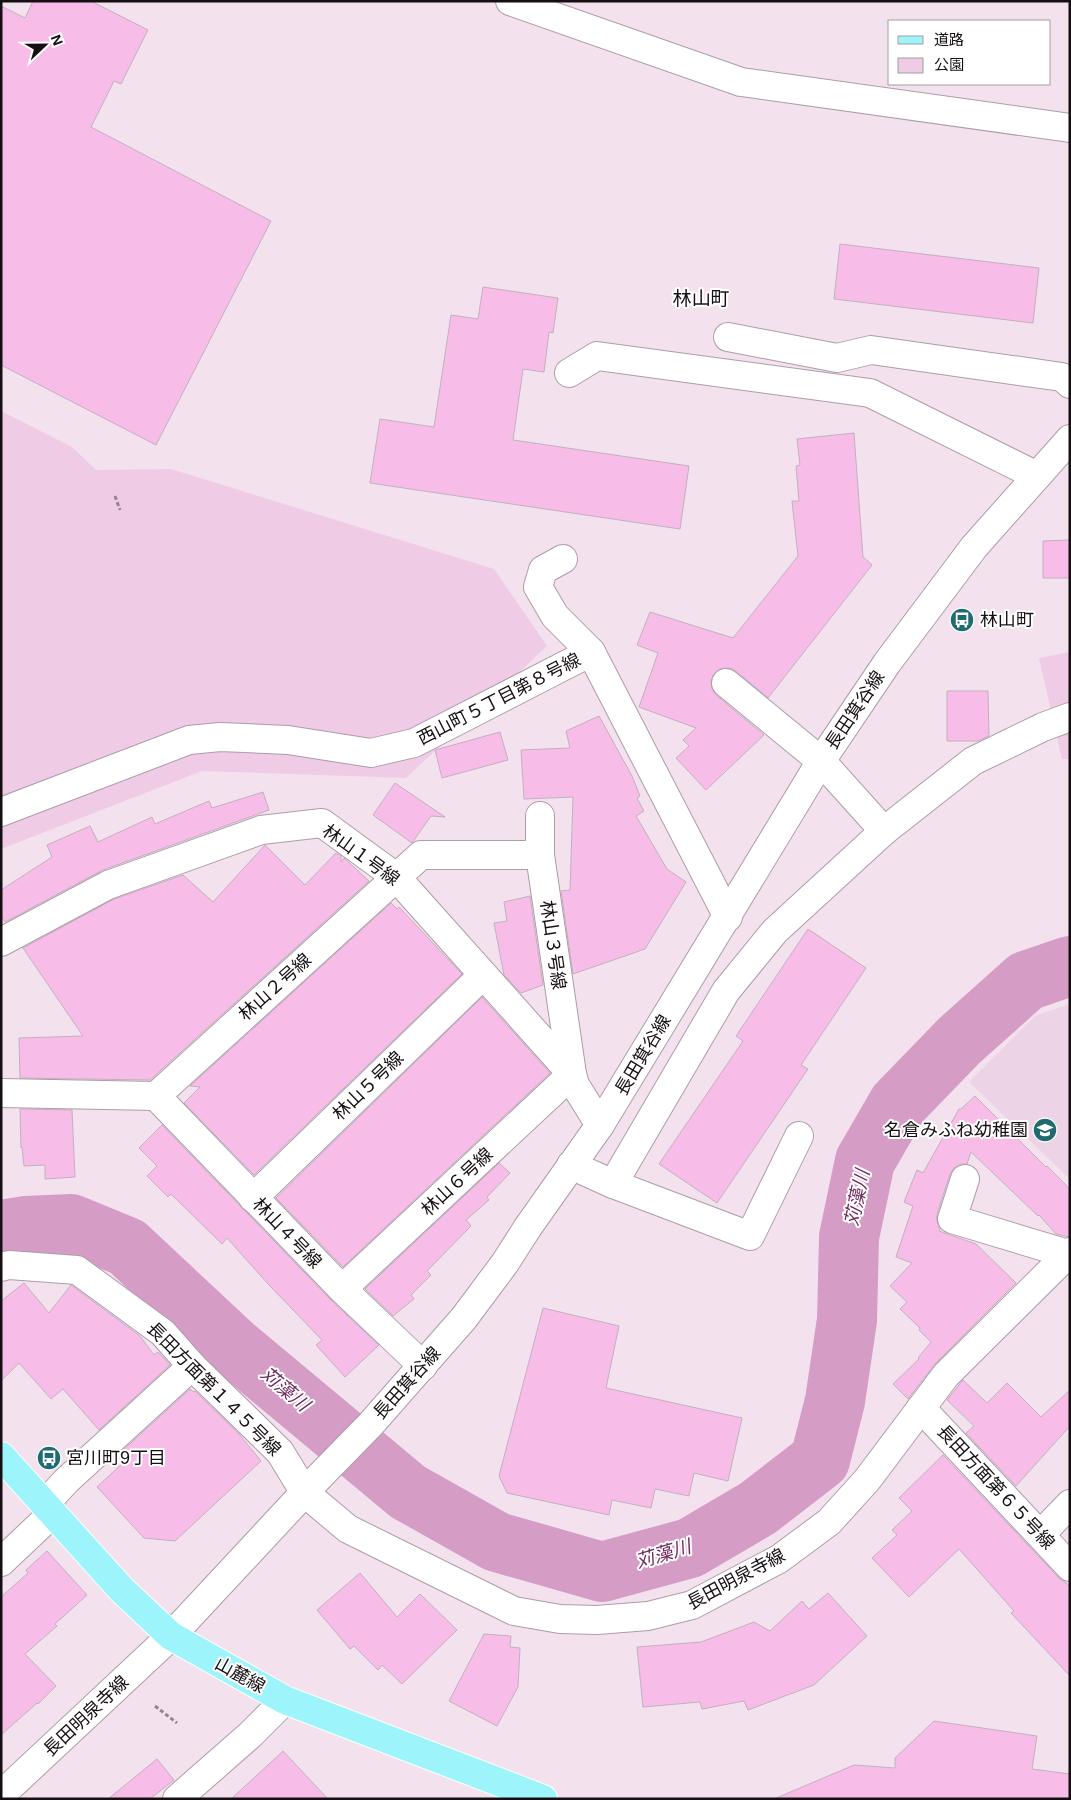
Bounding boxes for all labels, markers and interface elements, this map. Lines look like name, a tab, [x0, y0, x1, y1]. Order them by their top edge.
north arrow	[20, 20, 70, 70]
legend	[888, 20, 1051, 85]
text: 道路	[934, 31, 964, 48]
text: N	[48, 32, 66, 48]
text: 公園	[934, 56, 964, 73]
district label: 林山町	[672, 288, 730, 309]
bus stop icon: 林山町	[949, 607, 975, 633]
place label: 林山町	[980, 610, 1034, 630]
street label: 西山町５丁目第８号線	[414, 649, 584, 749]
street label: 長田箕谷線	[822, 667, 888, 753]
street label: 林山１号線	[319, 820, 403, 890]
street label: 林山３号線	[537, 899, 569, 991]
street label: 林山２号線	[235, 949, 315, 1025]
street label: 長田箕谷線	[611, 1011, 675, 1099]
street label: 林山５号線	[329, 1048, 407, 1124]
school or university icon: 名倉みふね幼稚園	[1032, 1117, 1058, 1143]
place label: 名倉みふね幼稚園	[884, 1120, 1028, 1140]
street label: 林山６号線	[417, 1144, 497, 1220]
water label: 苅藻川	[841, 1166, 874, 1228]
street label: 林山４号線	[249, 1194, 325, 1272]
street label: 長田方面第１４５号線	[143, 1318, 285, 1460]
street label: 長田箕谷線	[369, 1343, 445, 1423]
water label: 苅藻川	[256, 1363, 315, 1417]
street label: 長田方面第６５号線	[933, 1421, 1059, 1553]
bus stop icon: 宮川町9丁目	[36, 1445, 62, 1471]
place label: 宮川町9丁目	[66, 1448, 166, 1468]
water label: 苅藻川	[633, 1535, 695, 1572]
street label: 長田明泉寺線	[684, 1545, 788, 1613]
street label: 山麓線	[212, 1653, 268, 1697]
street label: 長田明泉寺線	[40, 1672, 132, 1760]

